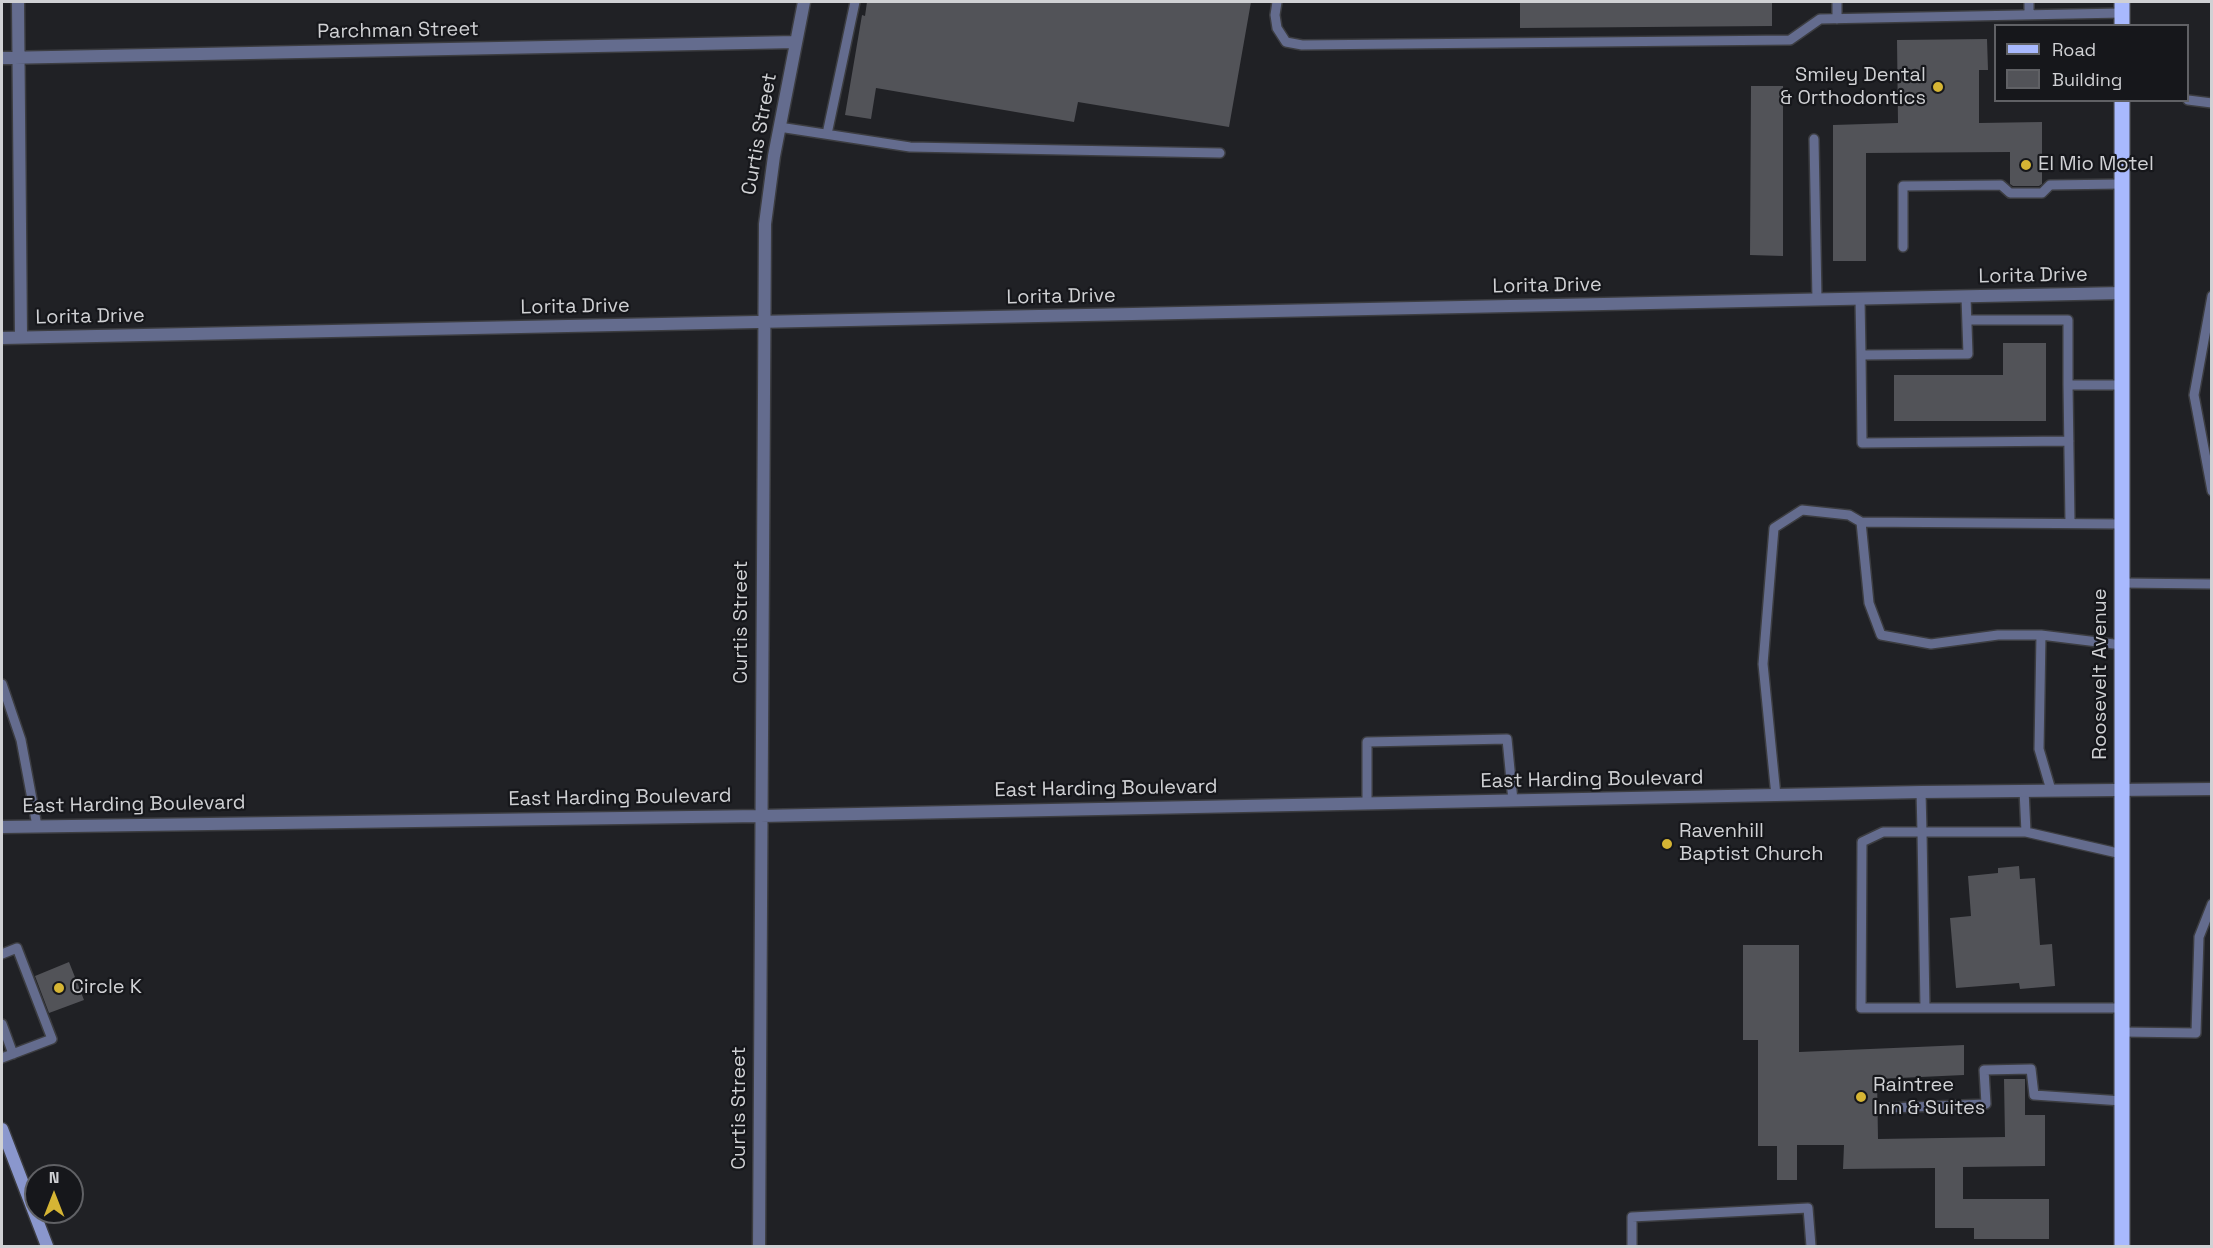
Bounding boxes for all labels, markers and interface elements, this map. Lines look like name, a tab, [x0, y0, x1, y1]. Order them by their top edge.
street label: Parchman Street	[317, 18, 479, 44]
legend	[1994, 24, 2189, 102]
text: Road	[2052, 38, 2096, 61]
place label: Smiley Dental & Orthodontics	[1780, 64, 1926, 111]
text: Building	[2052, 68, 2122, 91]
street label: Curtis Street	[737, 71, 783, 197]
marker: Smiley Dental & Orthodontics	[1931, 80, 1945, 94]
place label: El Mio Motel	[2038, 153, 2154, 177]
marker: El Mio Motel	[2019, 158, 2033, 172]
street label: Lorita Drive	[1978, 263, 2088, 289]
street label: Lorita Drive	[1492, 273, 1602, 299]
street label: Lorita Drive	[1006, 284, 1116, 310]
street label: Lorita Drive	[520, 294, 630, 320]
street label: Lorita Drive	[35, 304, 145, 330]
street label: Curtis Street	[730, 560, 754, 684]
street label: Roosevelt Avenue	[2089, 588, 2113, 760]
street label: East Harding Boulevard	[1480, 766, 1704, 794]
street label: East Harding Boulevard	[994, 775, 1218, 803]
street label: East Harding Boulevard	[508, 784, 732, 812]
street label: East Harding Boulevard	[22, 791, 246, 819]
place label: Ravenhill Baptist Church	[1679, 820, 1824, 867]
marker: Ravenhill Baptist Church	[1660, 837, 1674, 851]
place label: Circle K	[71, 976, 142, 1000]
marker: Circle K	[52, 981, 66, 995]
street label: Curtis Street	[728, 1046, 752, 1170]
place label: Raintree Inn & Suites	[1873, 1074, 1985, 1121]
marker: Raintree Inn & Suites	[1854, 1090, 1868, 1104]
north arrow	[24, 1164, 84, 1224]
text: N	[49, 1167, 59, 1188]

